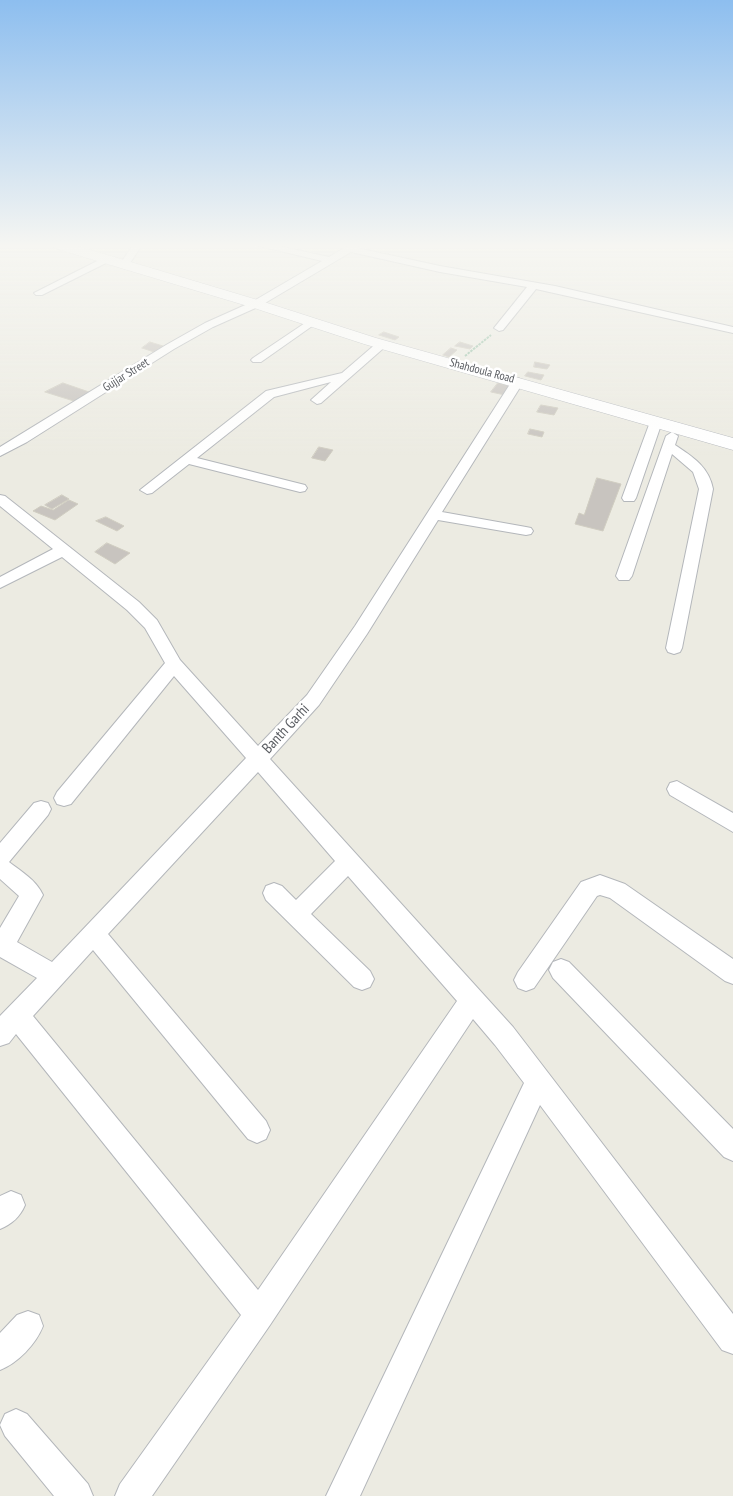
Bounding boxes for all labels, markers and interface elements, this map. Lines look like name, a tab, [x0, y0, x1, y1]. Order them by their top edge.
street label: Gujjar Street	[100, 355, 152, 395]
street label: Shahdoula Road	[448, 355, 516, 387]
street label: Banth Garhi	[259, 701, 313, 757]

